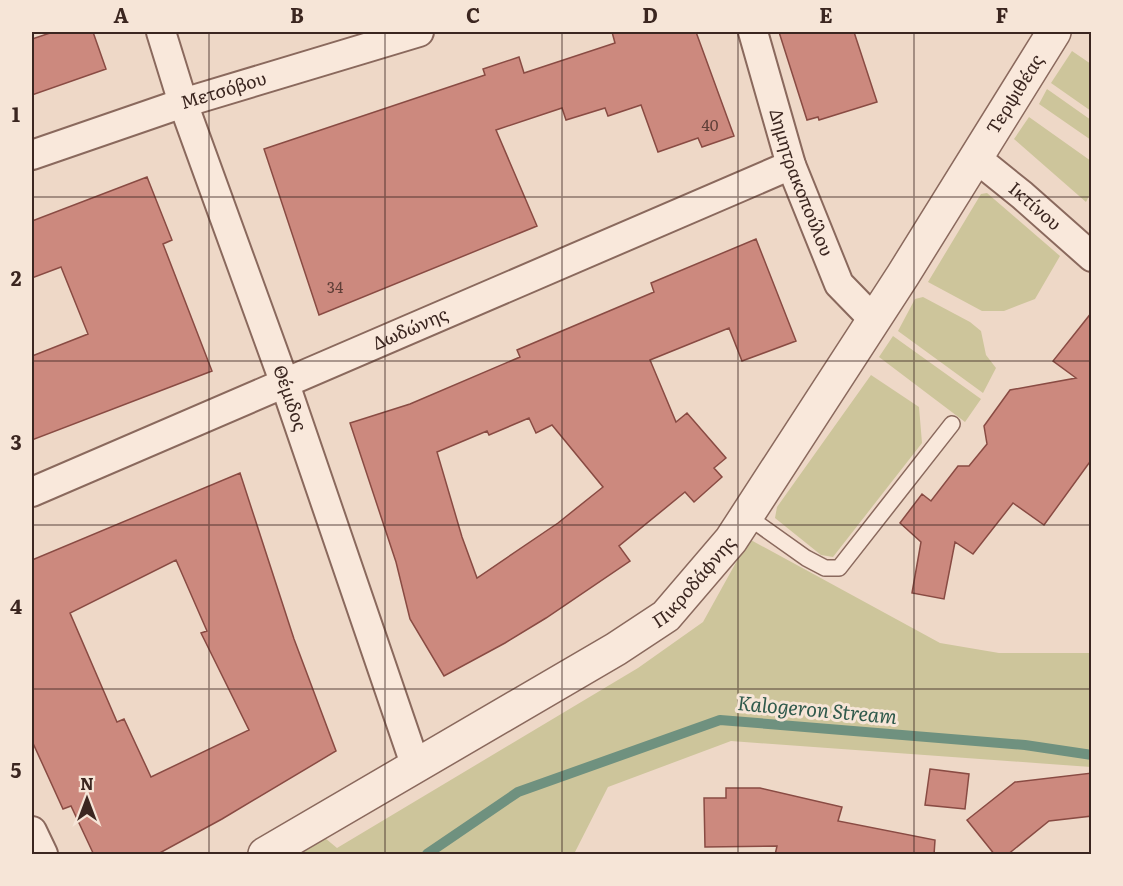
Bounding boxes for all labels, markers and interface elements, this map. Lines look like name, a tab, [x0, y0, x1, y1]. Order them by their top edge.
text: A	[113, 0, 129, 29]
text: B	[290, 0, 304, 29]
text: C	[466, 0, 480, 29]
text: D	[642, 0, 658, 29]
text: E	[819, 0, 833, 29]
text: F	[996, 0, 1009, 29]
street label: Τερψιθέας	[979, 48, 1049, 139]
street label: Μετσόβου	[177, 64, 269, 115]
text: 1	[12, 98, 20, 128]
street label: Δημητρακοπούλου	[764, 105, 841, 260]
house number: 40	[702, 113, 719, 136]
street label: Ικτίνου	[1003, 174, 1068, 236]
text: 2	[11, 262, 22, 292]
house number: 34	[327, 275, 343, 298]
street label: Δωδώνης	[368, 299, 452, 356]
street label: Θέμιδος	[267, 361, 315, 434]
text: 3	[10, 426, 22, 456]
street label: Πικροδάφνης	[646, 529, 741, 634]
text: 4	[10, 590, 22, 620]
water label: Kalogeron Stream	[736, 686, 899, 730]
text: 5	[11, 754, 22, 784]
north arrow	[57, 769, 117, 829]
text: N	[80, 771, 94, 795]

